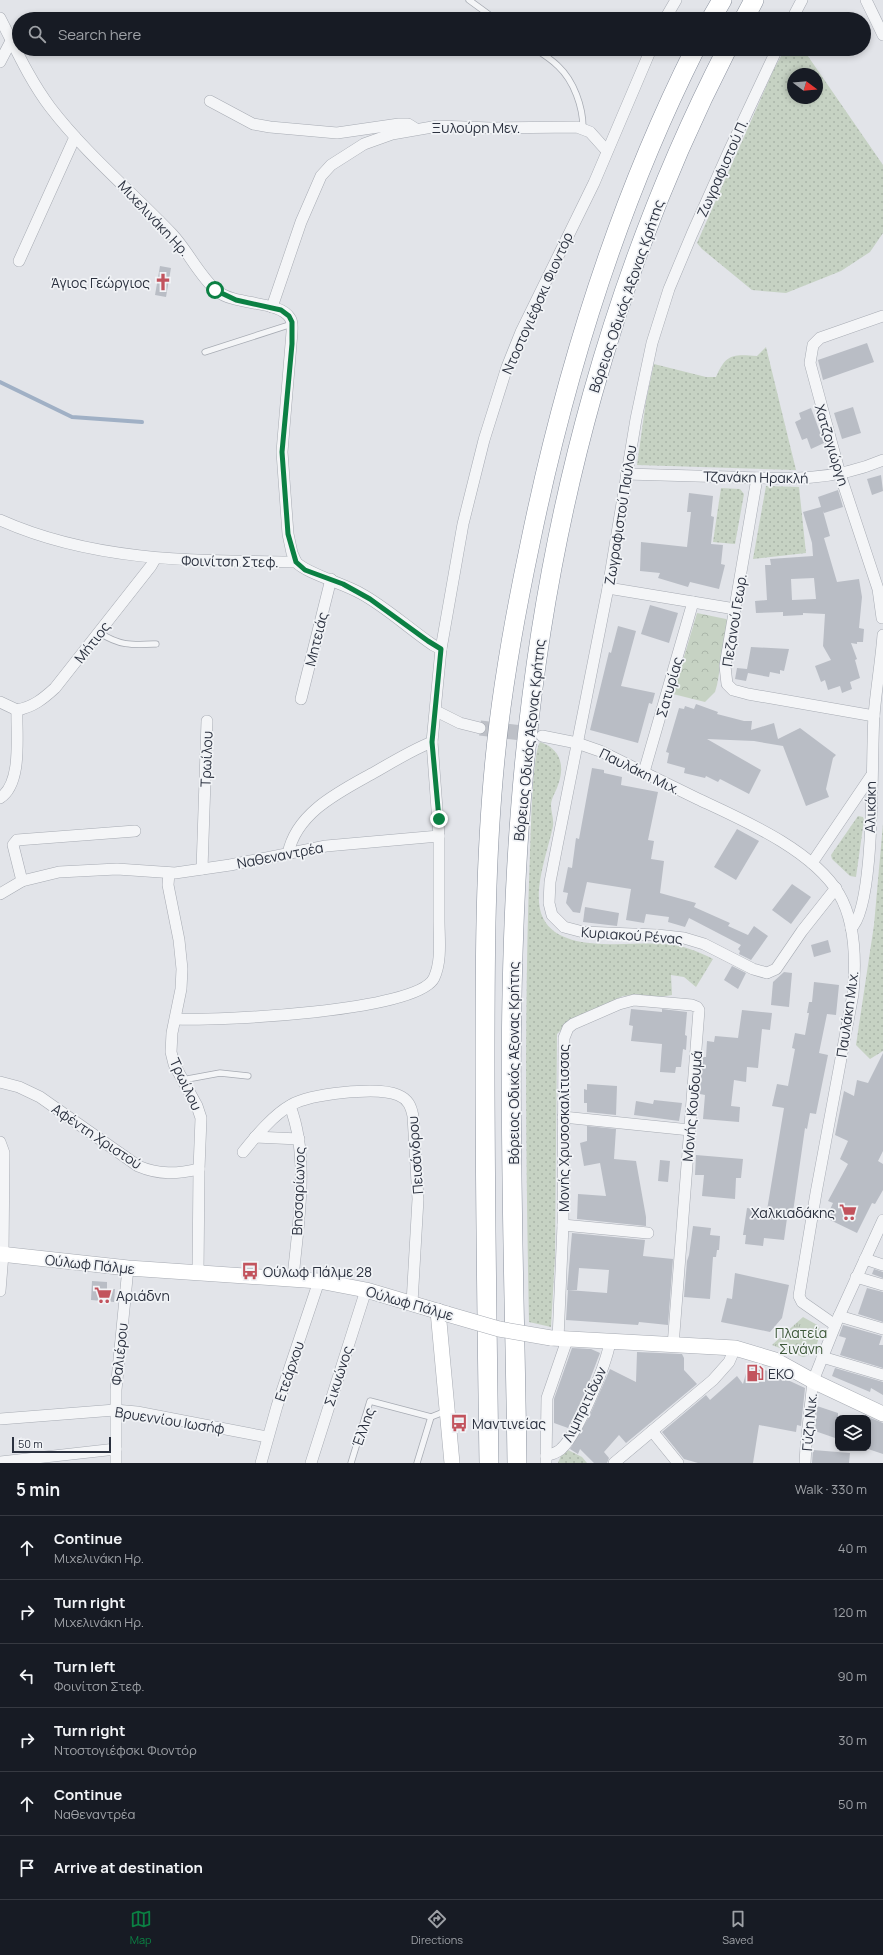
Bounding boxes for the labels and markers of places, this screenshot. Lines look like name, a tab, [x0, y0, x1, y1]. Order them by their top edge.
church icon: Άγιος Γεώργιος	[153, 272, 173, 292]
place label: Άγιος Γεώργιος	[51, 273, 150, 292]
supermarket icon: Χαλκιαδάκης	[838, 1202, 858, 1222]
place label: Χαλκιαδάκης	[751, 1203, 835, 1222]
bus stop icon: Ούλωφ Πάλμε 28	[240, 1261, 260, 1281]
place label: Ούλωφ Πάλμε 28	[263, 1262, 372, 1281]
supermarket icon: Αριάδνη	[93, 1285, 113, 1305]
place label: Αριάδνη	[116, 1286, 170, 1305]
fuel station icon: EKO	[745, 1363, 765, 1383]
place label: EKO	[768, 1364, 794, 1383]
bus stop icon: Μαντινείας	[449, 1413, 469, 1433]
place label: Μαντινείας	[472, 1414, 546, 1433]

